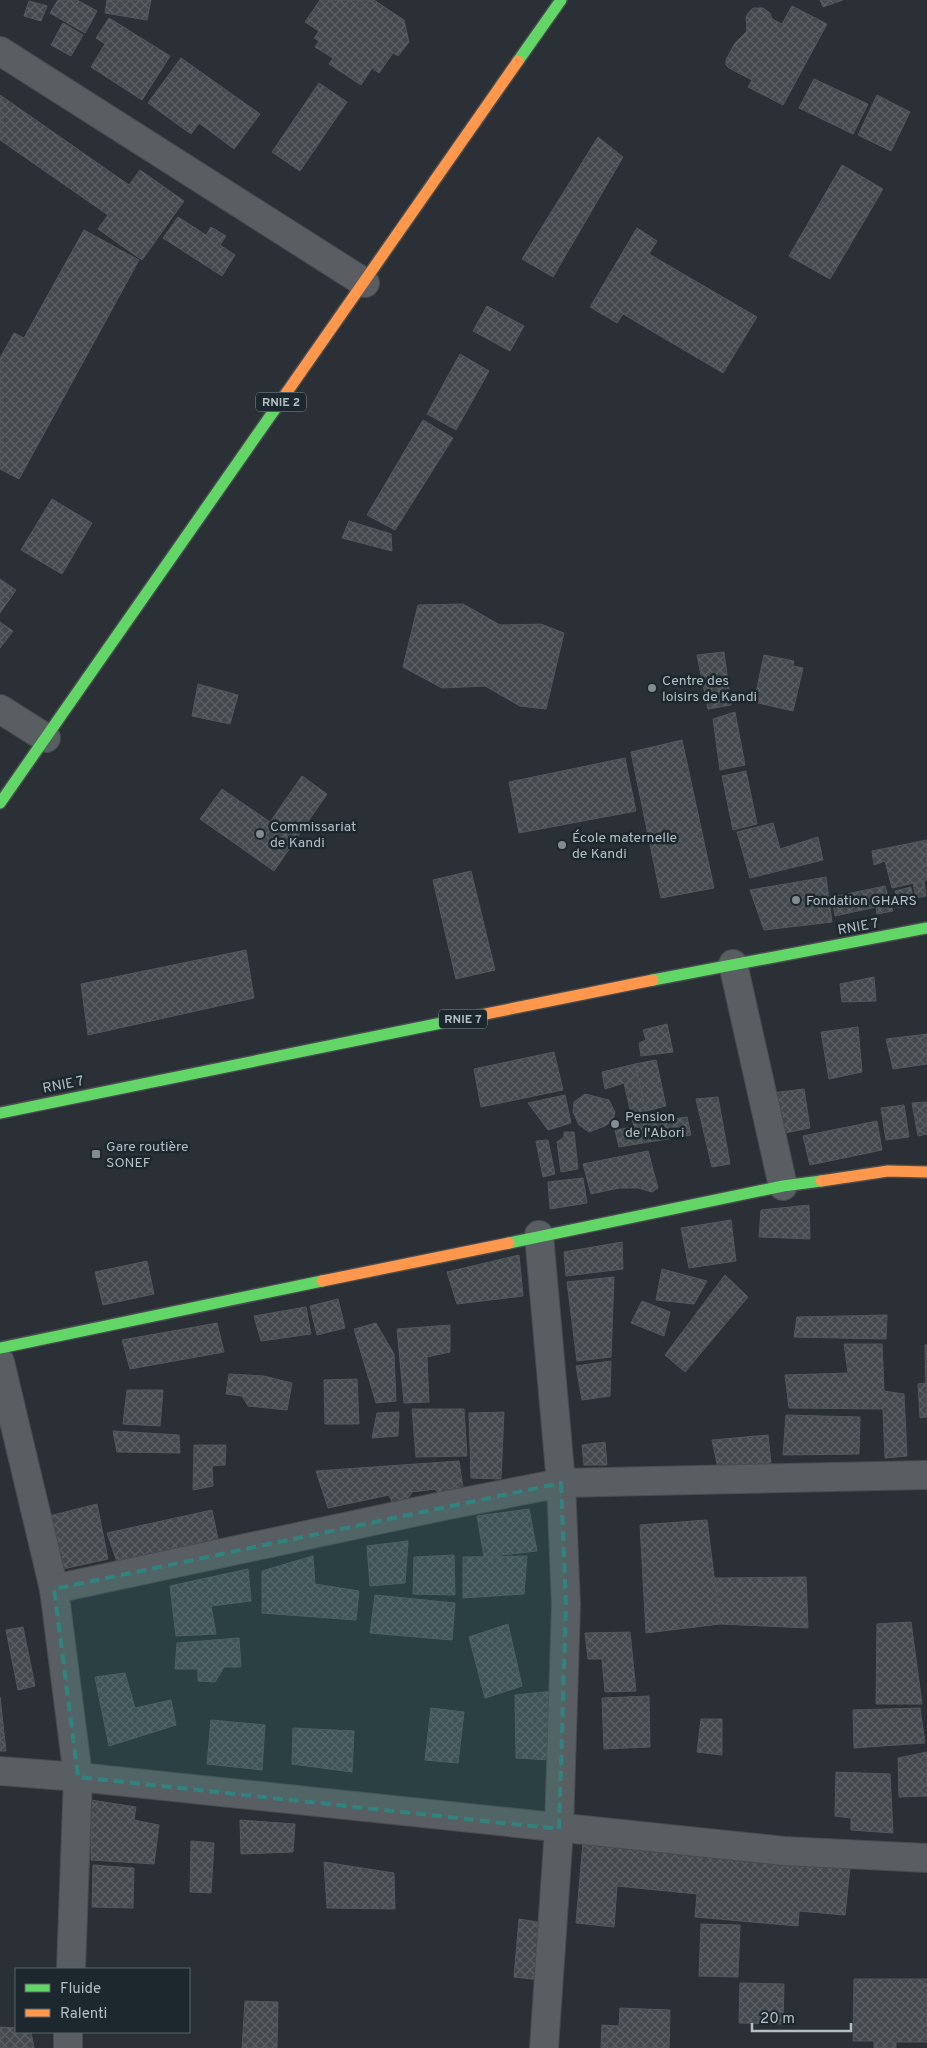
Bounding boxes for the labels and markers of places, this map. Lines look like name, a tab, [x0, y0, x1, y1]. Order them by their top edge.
place label: Centre des loisirs de Kandi	[662, 673, 757, 706]
marker: Centre des loisirs de Kandi	[646, 682, 658, 694]
place label: Commissariat de Kandi	[270, 819, 356, 852]
marker: Commissariat de Kandi	[254, 828, 266, 840]
place label: École maternelle de Kandi	[572, 829, 677, 863]
marker: École maternelle de Kandi	[556, 839, 568, 851]
place label: Fondation GHARS	[806, 893, 917, 910]
marker: Fondation GHARS	[790, 894, 802, 906]
place label: Pension de l'Abori	[625, 1109, 685, 1142]
marker: Pension de l'Abori	[609, 1118, 621, 1130]
place label: Gare routière SONEF	[106, 1139, 189, 1172]
marker: Gare routière SONEF	[90, 1148, 102, 1160]

